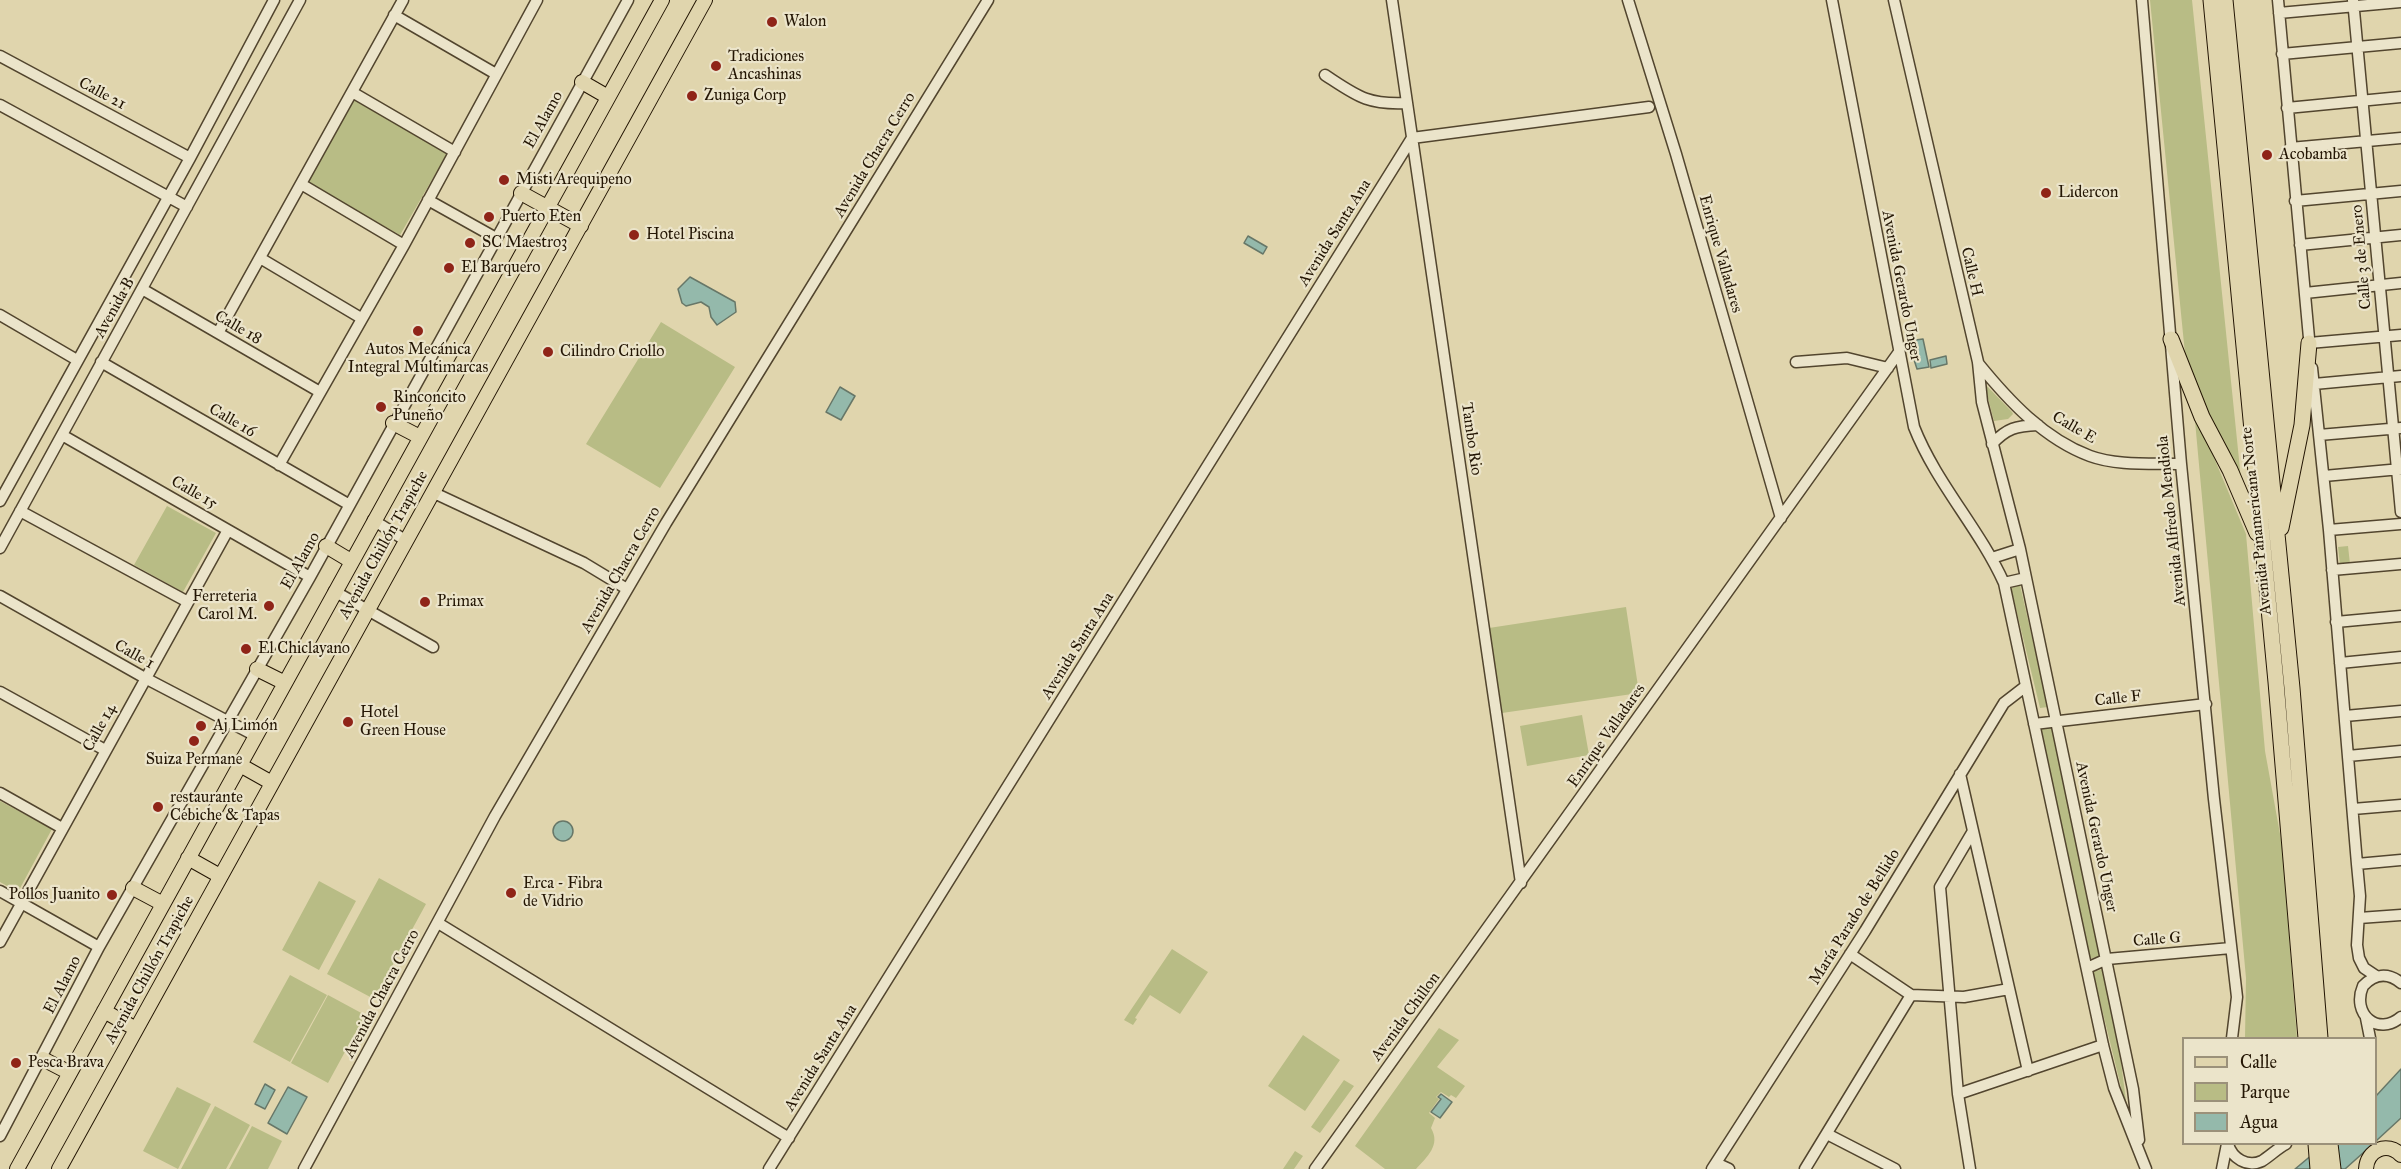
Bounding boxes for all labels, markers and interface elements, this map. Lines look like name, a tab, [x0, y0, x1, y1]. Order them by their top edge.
place label: Walon	[784, 12, 826, 32]
marker: Walon	[765, 15, 779, 29]
place label: Tradiciones Ancashinas	[728, 47, 804, 85]
marker: Tradiciones Ancashinas	[709, 59, 723, 73]
street label: Calle 21	[75, 74, 129, 114]
place label: Zuniga Corp	[704, 86, 786, 106]
street label: El Alamo	[520, 88, 568, 152]
marker: Zuniga Corp	[685, 89, 699, 103]
street label: Avenida Chacra Cerro	[830, 89, 920, 221]
place label: Acobamba	[2279, 145, 2347, 165]
marker: Acobamba	[2260, 148, 2274, 162]
place label: Misti Arequipeno	[516, 170, 632, 190]
marker: Misti Arequipeno	[497, 173, 511, 187]
street label: Avenida Santa Ana	[1295, 176, 1375, 290]
place label: Lidercon	[2058, 183, 2118, 203]
marker: Lidercon	[2039, 186, 2053, 200]
street label: Enrique Valladares	[1694, 193, 1746, 315]
street label: Calle 3 de Enero	[2348, 204, 2376, 310]
place label: Puerto Eten	[501, 207, 581, 227]
street label: Avenida Gerardo Unger	[1877, 209, 1925, 363]
marker: Puerto Eten	[482, 210, 496, 224]
place label: Hotel Piscina	[646, 225, 734, 245]
marker: Hotel Piscina	[627, 228, 641, 242]
place label: SC Maestro3	[482, 233, 567, 253]
marker: SC Maestro3	[463, 236, 477, 250]
street label: Calle H	[1956, 245, 1986, 299]
place label: El Barquero	[461, 258, 540, 278]
marker: El Barquero	[442, 261, 456, 275]
street label: Avenida B	[91, 274, 139, 342]
street label: Calle 18	[211, 307, 265, 349]
marker: Autos Mecánica Integral Multimarcas	[411, 324, 425, 338]
place label: Autos Mecánica Integral Multimarcas	[348, 340, 488, 378]
place label: Cilindro Criollo	[560, 342, 664, 362]
marker: Cilindro Criollo	[541, 345, 555, 359]
place label: Rinconcito Puneño	[393, 388, 466, 426]
street label: Calle 16	[205, 400, 259, 442]
marker: Rinconcito Puneño	[374, 400, 388, 414]
street label: Tambo Rio	[1456, 401, 1486, 477]
street label: Calle E	[2048, 408, 2100, 448]
street label: Avenida Panamericana Norte	[2238, 426, 2276, 616]
street label: Avenida Alfredo Mendiola	[2153, 435, 2191, 607]
street label: Avenida Chillón Trapiche	[335, 468, 433, 622]
street label: Calle 15	[168, 472, 220, 514]
street label: Avenida Chacra Cerro	[577, 503, 665, 637]
street label: El Alamo	[277, 529, 325, 593]
place label: Ferreteria Carol M.	[192, 587, 257, 625]
street label: Avenida Santa Ana	[1038, 589, 1118, 703]
place label: Primax	[437, 592, 484, 612]
marker: Primax	[418, 595, 432, 609]
marker: Ferreteria Carol M.	[262, 599, 276, 613]
street label: Calle 1	[111, 636, 157, 674]
place label: El Chiclayano	[258, 639, 350, 659]
marker: El Chiclayano	[239, 642, 253, 656]
street label: Enrique Valladares	[1564, 681, 1650, 791]
street label: Calle F	[2094, 687, 2142, 711]
street label: Calle 14	[79, 701, 121, 755]
place label: Hotel Green House	[360, 703, 446, 741]
marker: Hotel Green House	[341, 715, 355, 729]
place label: Aj Limón	[213, 716, 278, 736]
marker: Aj Limón	[194, 719, 208, 733]
marker: Suiza Permane	[187, 734, 201, 748]
place label: Suiza Permane	[146, 750, 242, 770]
street label: Avenida Gerardo Unger	[2071, 760, 2121, 914]
place label: restaurante Cebiche & Tapas	[170, 788, 280, 826]
marker: restaurante Cebiche & Tapas	[151, 800, 165, 814]
street label: María Parado de Bellido	[1805, 846, 1905, 988]
place label: Erca - Fibra de Vidrio	[523, 874, 603, 912]
place label: Pollos Juanito	[9, 885, 100, 905]
marker: Erca - Fibra de Vidrio	[504, 886, 518, 900]
marker: Pollos Juanito	[105, 888, 119, 902]
street label: Avenida Chillón Trapiche	[101, 893, 199, 1047]
street label: Avenida Chacra Cerro	[340, 927, 424, 1061]
street label: Calle G	[2132, 928, 2182, 952]
street label: El Alamo	[40, 953, 86, 1017]
street label: Avenida Chillon	[1367, 969, 1445, 1065]
street label: Avenida Santa Ana	[781, 1001, 861, 1115]
legend	[2182, 1037, 2377, 1145]
text: Calle	[2240, 1051, 2277, 1073]
place label: Pesca Brava	[28, 1053, 104, 1073]
marker: Pesca Brava	[9, 1056, 23, 1070]
text: Parque	[2240, 1081, 2290, 1103]
text: Agua	[2240, 1111, 2278, 1133]

